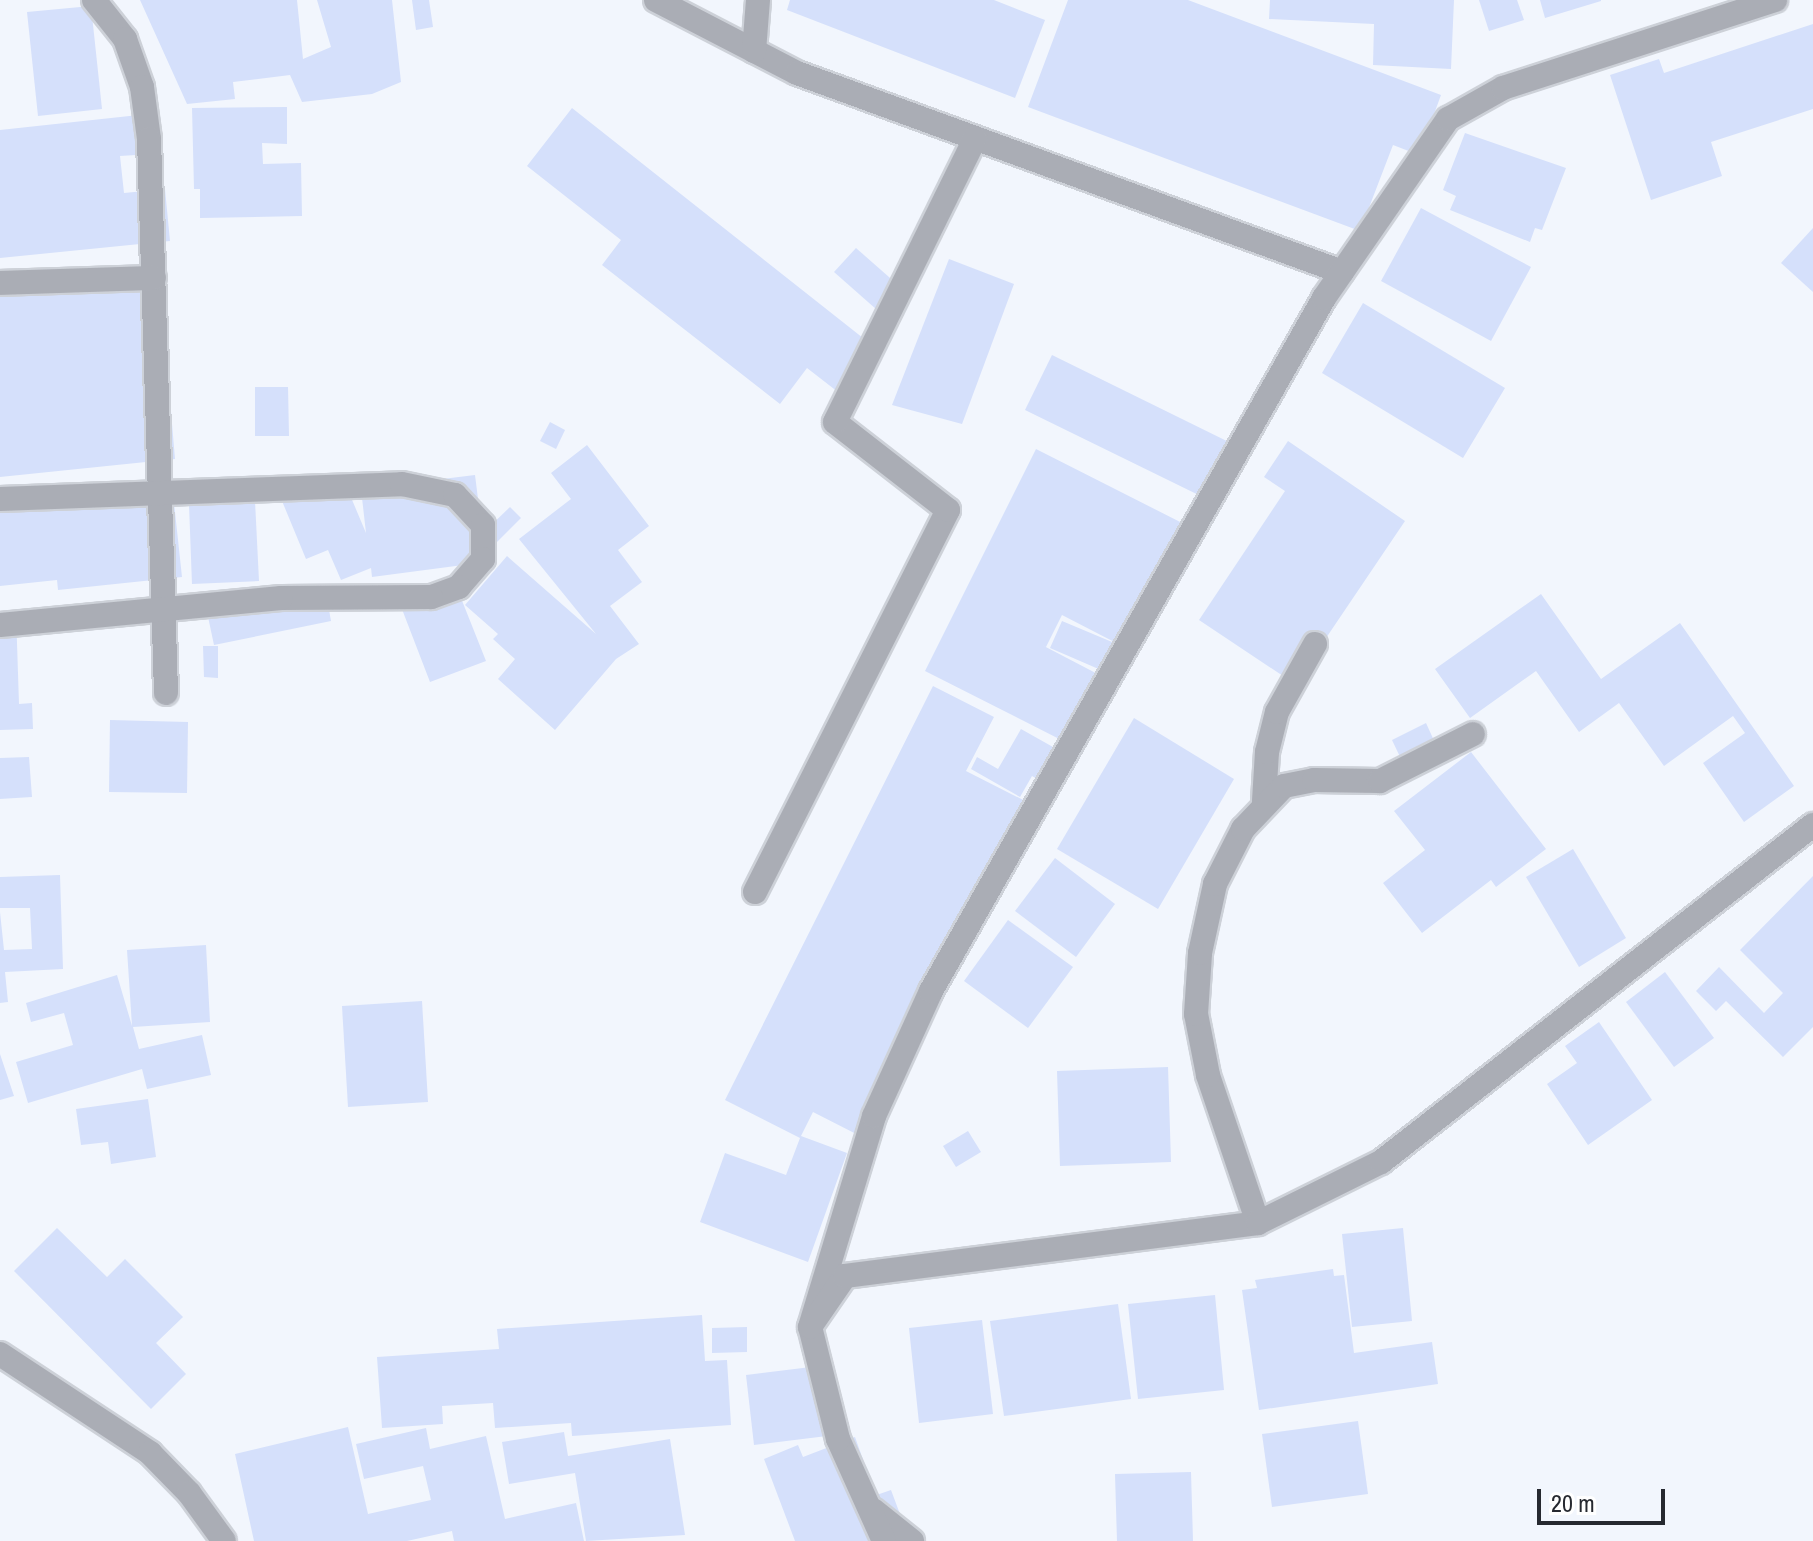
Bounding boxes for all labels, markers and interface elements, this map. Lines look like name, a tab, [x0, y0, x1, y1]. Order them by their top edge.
scale bar	[1541, 1473, 1669, 1523]
text: 20 m	[1551, 1487, 1595, 1519]

